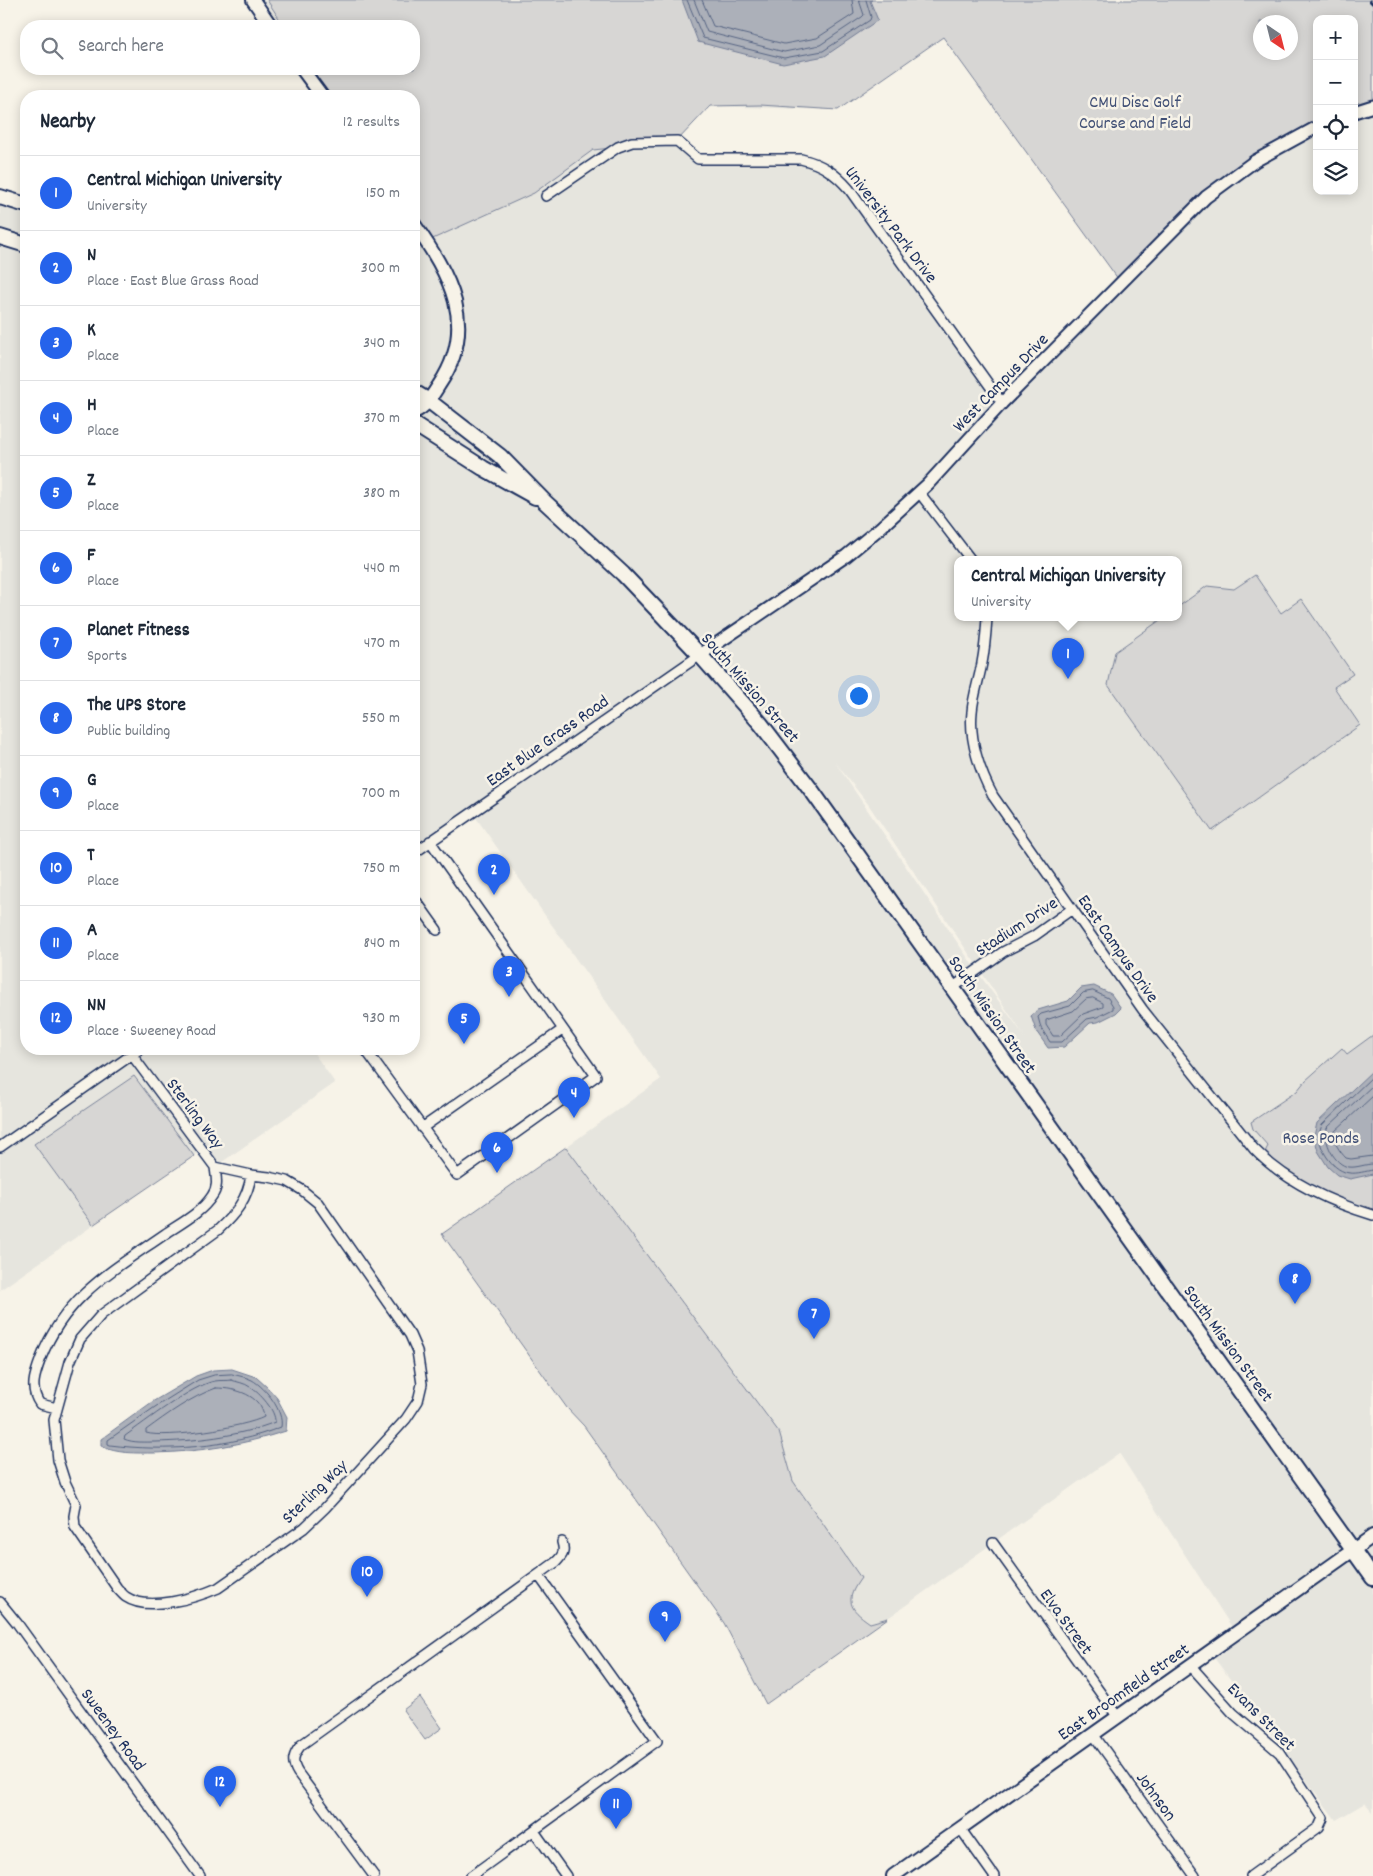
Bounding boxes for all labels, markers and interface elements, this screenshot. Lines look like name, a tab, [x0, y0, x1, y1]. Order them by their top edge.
north arrow	[1253, 15, 1298, 60]
map controls	[1313, 15, 1358, 195]
button: +	[1313, 15, 1358, 60]
search box	[20, 20, 420, 75]
icon: search	[38, 34, 66, 62]
text: Search here	[78, 34, 164, 61]
button: −	[1313, 60, 1358, 105]
park label: CMU Disc Golf Course and Field	[1079, 91, 1191, 137]
button: locate	[1313, 105, 1358, 150]
text: Nearby	[40, 108, 95, 138]
text: 12 results	[343, 111, 400, 134]
button: layers	[1313, 150, 1358, 195]
street label: University Park Drive	[838, 162, 942, 289]
text: Central Michigan University	[87, 168, 281, 195]
text: 1	[54, 182, 58, 205]
text: 150 m	[366, 182, 400, 205]
text: University	[87, 195, 147, 218]
text: N	[87, 243, 96, 270]
text: 2	[53, 257, 60, 280]
text: 300 m	[361, 257, 400, 280]
text: Place · East Blue Grass Road	[87, 270, 259, 293]
text: K	[87, 318, 96, 345]
street label: West Campus Drive	[948, 329, 1056, 439]
text: 3	[52, 332, 60, 355]
text: 340 m	[363, 332, 400, 355]
text: Place	[87, 345, 119, 368]
text: H	[87, 393, 97, 420]
text: 4	[53, 407, 59, 430]
text: 370 m	[363, 407, 400, 430]
text: Place	[87, 420, 119, 443]
text: Z	[87, 468, 95, 495]
text: 5	[52, 482, 60, 505]
text: 380 m	[363, 482, 400, 505]
text: Place	[87, 495, 119, 518]
text: F	[87, 543, 95, 570]
popup	[954, 556, 1182, 621]
text: 6	[52, 557, 60, 580]
text: 440 m	[363, 557, 400, 580]
text: Central Michigan University	[971, 564, 1165, 591]
text: Place	[87, 570, 119, 593]
text: University	[971, 591, 1031, 614]
text: Planet Fitness	[87, 618, 190, 645]
street label: South Mission Street	[694, 628, 804, 750]
text: 7	[53, 632, 59, 655]
text: 470 m	[364, 632, 400, 655]
pin: 1	[1052, 638, 1084, 679]
text: Sports	[87, 645, 127, 668]
your location	[846, 683, 872, 709]
street label: East Blue Grass Road	[482, 690, 615, 794]
text: The UPS Store	[87, 693, 186, 720]
text: 8	[53, 707, 59, 730]
text: 550 m	[362, 707, 400, 730]
text: Public building	[87, 720, 170, 743]
text: G	[87, 768, 97, 795]
text: 9	[52, 782, 60, 805]
text: 700 m	[362, 782, 400, 805]
text: Place	[87, 795, 119, 818]
text: T	[87, 843, 95, 870]
pin: 2	[478, 854, 510, 895]
text: 10	[50, 857, 62, 880]
text: 750 m	[363, 857, 400, 880]
text: Place	[87, 870, 119, 893]
street label: East Campus Drive	[1070, 890, 1164, 1009]
street label: Stadium Drive	[971, 892, 1064, 964]
text: A	[87, 918, 97, 945]
text: 11	[52, 932, 60, 955]
text: 840 m	[364, 932, 400, 955]
text: Place	[87, 945, 119, 968]
street label: South Mission Street	[941, 951, 1041, 1080]
pin: 3	[493, 956, 525, 997]
text: NN	[87, 993, 106, 1020]
pin: 5	[448, 1003, 480, 1044]
text: 12	[51, 1007, 61, 1030]
text: 930 m	[362, 1007, 400, 1030]
text: Place · Sweeney Road	[87, 1020, 216, 1043]
street label: Sterling Way	[159, 1074, 229, 1156]
pin: 4	[558, 1077, 590, 1118]
park label: Rose Ponds	[1283, 1127, 1359, 1152]
pin: 6	[481, 1132, 513, 1173]
pin: 8	[1279, 1263, 1311, 1304]
street label: South Mission Street	[1176, 1281, 1278, 1408]
pin: 7	[798, 1298, 830, 1339]
street label: Sterling Way	[277, 1454, 355, 1531]
pin: 10	[351, 1556, 383, 1597]
street label: Elva Street	[1032, 1584, 1098, 1661]
pin: 9	[649, 1601, 681, 1642]
street label: East Broomfield Street	[1054, 1638, 1196, 1748]
street label: Evans Street	[1220, 1678, 1300, 1758]
street label: Sweeney Road	[73, 1684, 151, 1777]
pin: 12	[204, 1766, 236, 1807]
street label: Johnson	[1129, 1768, 1181, 1827]
pin: 11	[600, 1788, 632, 1829]

